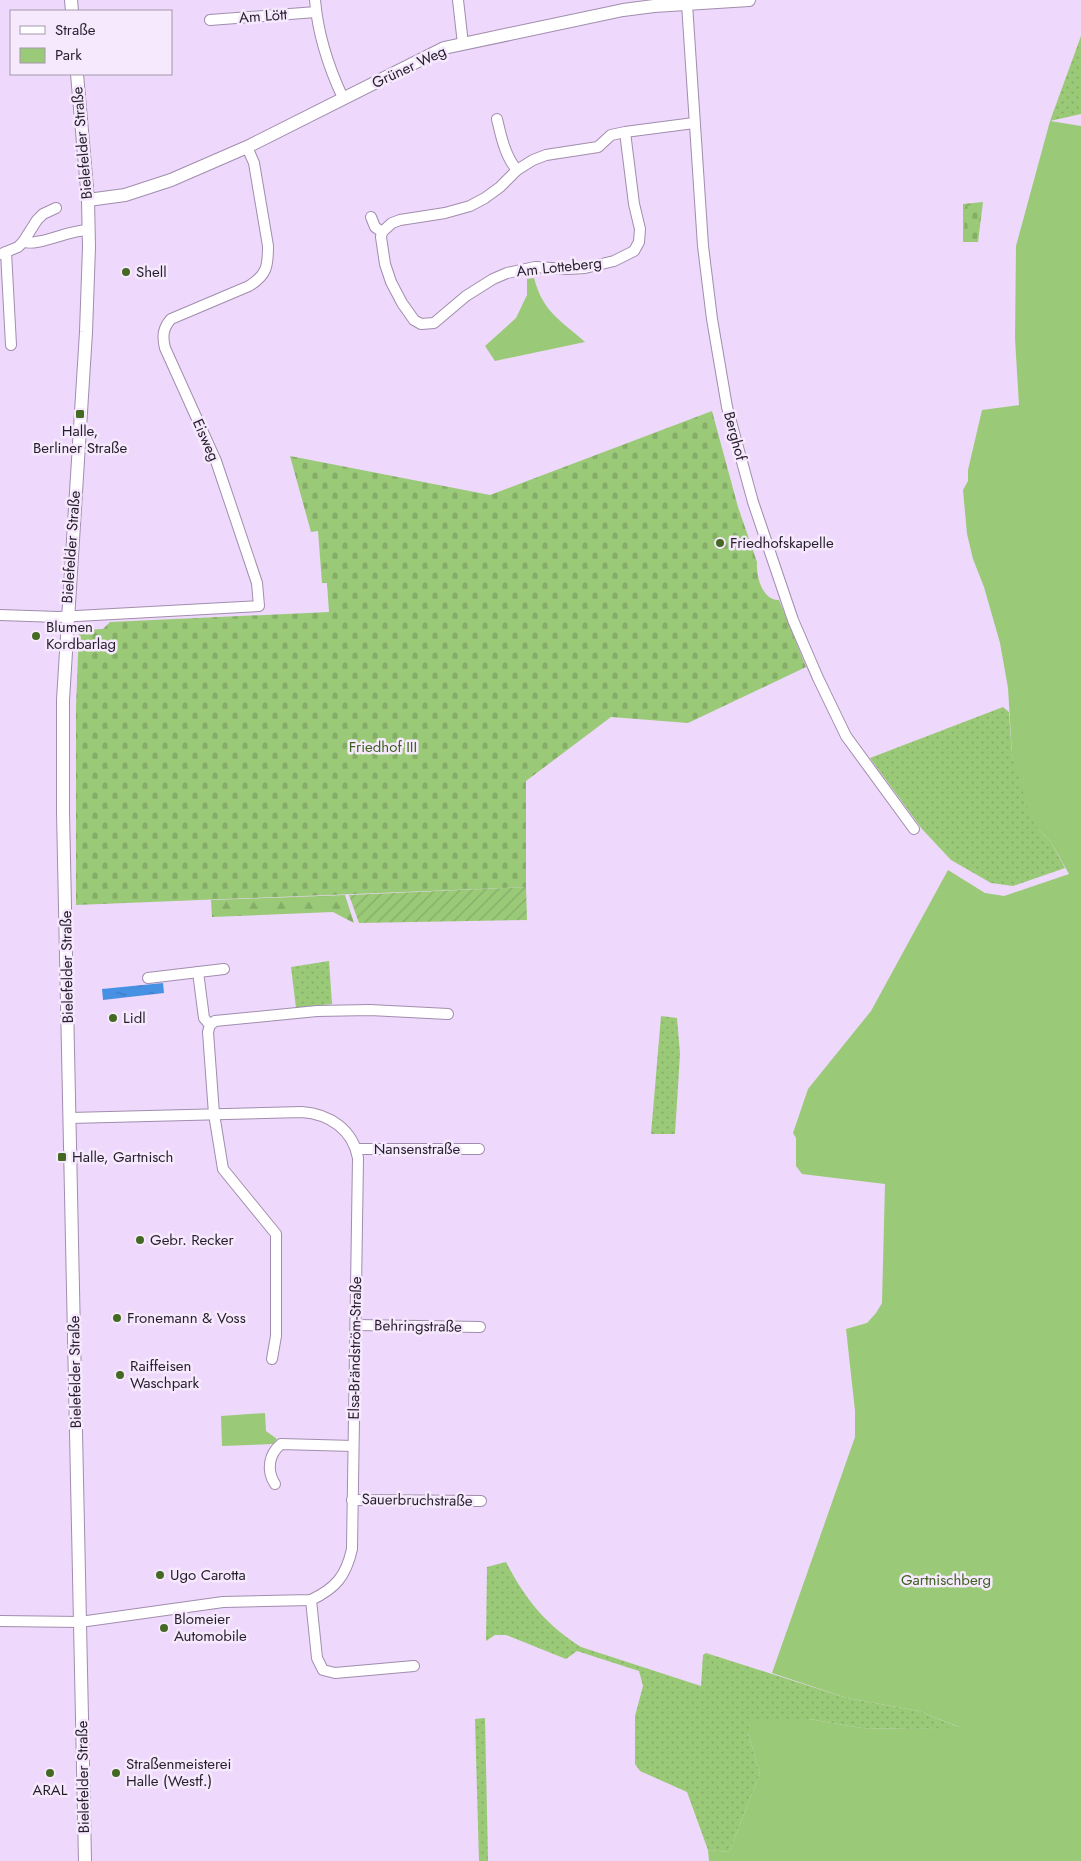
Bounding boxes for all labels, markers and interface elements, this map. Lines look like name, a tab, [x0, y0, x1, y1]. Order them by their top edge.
street label: Am Lött	[238, 3, 288, 29]
legend	[10, 10, 172, 75]
text: Straße	[55, 19, 96, 41]
street label: Grüner Weg	[368, 40, 450, 94]
text: Park	[55, 44, 82, 66]
street label: Bielefelder Straße	[66, 86, 98, 200]
street label: Am Lotteberg	[515, 252, 603, 282]
place label: Shell	[136, 261, 167, 283]
marker: Shell	[120, 266, 132, 278]
marker: Halle, Berliner Straße	[74, 408, 86, 420]
street label: Berghof	[718, 409, 752, 464]
street label: Eisweg	[187, 415, 225, 465]
place label: Halle, Berliner Straße	[33, 420, 127, 459]
street label: Bielefelder Straße	[56, 490, 86, 604]
place label: Friedhofskapelle	[730, 532, 834, 554]
marker: Friedhofskapelle	[714, 537, 726, 549]
place label: Blumen Kordbarlag	[46, 616, 116, 655]
marker: Blumen Kordbarlag	[30, 630, 42, 642]
park label: Friedhof III	[349, 736, 417, 758]
street label: Bielefelder Straße	[55, 910, 79, 1024]
place label: Lidl	[123, 1007, 146, 1029]
marker: Lidl	[107, 1012, 119, 1024]
street label: Nansenstraße	[374, 1138, 461, 1160]
place label: Halle, Gartnisch	[72, 1146, 173, 1168]
marker: Halle, Gartnisch	[56, 1151, 68, 1163]
place label: Gebr. Recker	[150, 1229, 235, 1251]
marker: Gebr. Recker	[134, 1234, 146, 1246]
street label: Elsa-Brändström-Straße	[343, 1276, 367, 1420]
place label: Fronemann & Voss	[127, 1307, 246, 1329]
marker: Fronemann & Voss	[111, 1312, 123, 1324]
street label: Behringstraße	[374, 1314, 462, 1338]
street label: Bielefelder Straße	[63, 1315, 87, 1429]
place label: Raiffeisen Waschpark	[130, 1355, 200, 1394]
marker: Raiffeisen Waschpark	[114, 1369, 126, 1381]
street label: Sauerbruchstraße	[361, 1488, 473, 1512]
place label: Ugo Carotta	[170, 1564, 246, 1586]
marker: Ugo Carotta	[154, 1569, 166, 1581]
park label: Gartnischberg	[901, 1569, 991, 1591]
place label: Blomeier Automobile	[174, 1608, 247, 1647]
marker: Blomeier Automobile	[158, 1622, 170, 1634]
street label: Bielefelder Straße	[71, 1720, 95, 1834]
place label: Straßenmeisterei Halle (Westf.)	[126, 1753, 232, 1792]
marker: ARAL	[44, 1767, 56, 1779]
marker: Straßenmeisterei Halle (Westf.)	[110, 1767, 122, 1779]
place label: ARAL	[33, 1779, 68, 1801]

